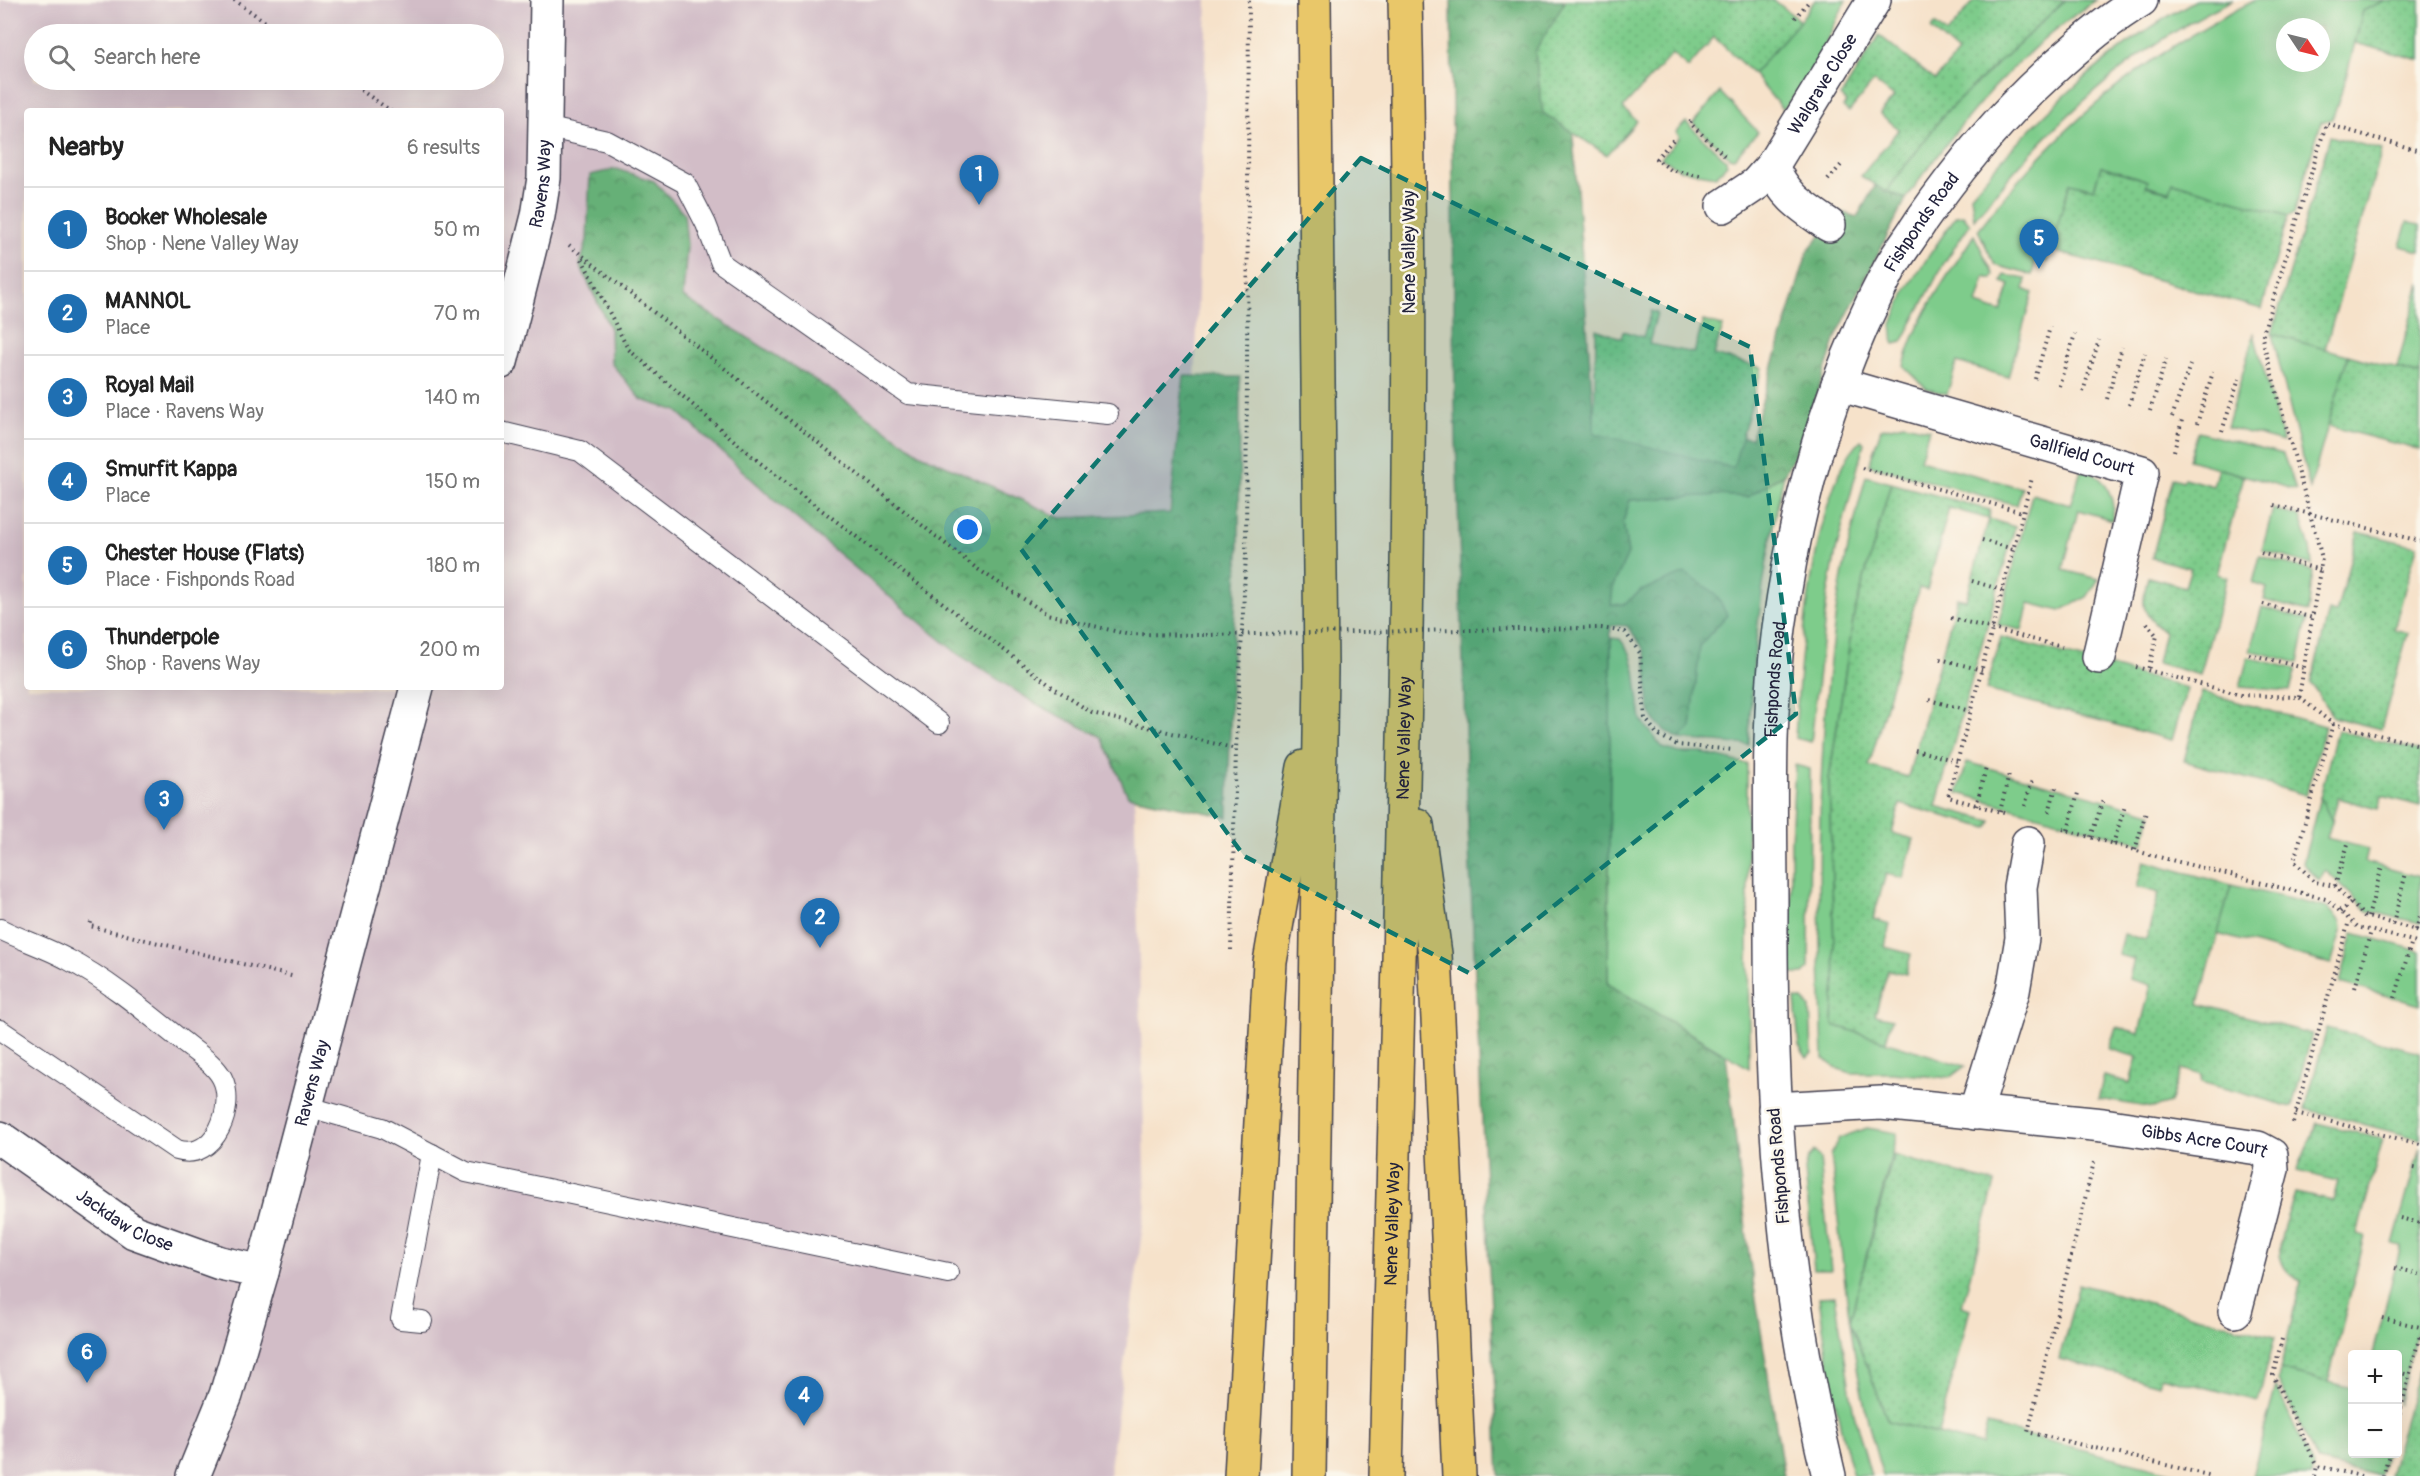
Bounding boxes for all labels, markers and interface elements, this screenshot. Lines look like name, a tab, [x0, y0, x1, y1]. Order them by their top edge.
north arrow	[2276, 18, 2330, 72]
search box	[24, 24, 504, 90]
street label: Walgrave Close	[1783, 29, 1862, 139]
icon: search	[45, 41, 78, 74]
text: Search here	[93, 43, 200, 71]
text: Nearby	[48, 131, 124, 163]
text: 6 results	[407, 135, 480, 160]
street label: Ravens Way	[524, 139, 556, 230]
pin: 1	[960, 156, 998, 205]
street label: Fishponds Road	[1879, 168, 1964, 276]
street label: Nene Valley Way	[1398, 190, 1421, 314]
text: Booker Wholesale	[105, 203, 267, 231]
text: 1	[64, 217, 71, 242]
text: 50 m	[433, 217, 480, 242]
pin: 5	[2020, 220, 2058, 269]
text: Shop · Nene Valley Way	[105, 231, 299, 256]
text: MANNOL	[105, 287, 191, 315]
text: 2	[62, 301, 73, 326]
text: 70 m	[434, 301, 480, 326]
text: Place	[105, 315, 150, 340]
text: Royal Mail	[105, 371, 194, 399]
text: 3	[62, 385, 73, 410]
text: 140 m	[425, 385, 480, 410]
text: Place · Ravens Way	[105, 399, 264, 424]
street label: Gallfield Court	[2026, 428, 2138, 481]
text: Smurfit Kappa	[105, 455, 237, 483]
text: 4	[62, 469, 73, 494]
text: 150 m	[426, 469, 480, 494]
text: Place	[105, 483, 150, 508]
your location	[953, 515, 982, 544]
text: Chester House (Flats)	[105, 539, 306, 567]
text: 5	[62, 553, 73, 578]
text: 180 m	[426, 553, 480, 578]
text: Place · Fishponds Road	[105, 567, 295, 592]
street label: Fishponds Road	[1760, 620, 1791, 738]
text: Thunderpole	[105, 623, 219, 651]
text: 6	[62, 637, 73, 662]
text: 200 m	[419, 637, 480, 662]
text: Shop · Ravens Way	[105, 651, 260, 676]
street label: Nene Valley Way	[1391, 676, 1417, 800]
pin: 3	[144, 780, 184, 830]
pin: 2	[800, 898, 840, 948]
street label: Ravens Way	[290, 1037, 335, 1129]
street label: Fishponds Road	[1762, 1107, 1796, 1225]
street label: Gibbs Acre Court	[2140, 1119, 2273, 1163]
street label: Nene Valley Way	[1379, 1162, 1405, 1286]
street label: Jackdaw Close	[72, 1183, 176, 1257]
pin: 6	[68, 1334, 106, 1383]
map controls	[2348, 1350, 2402, 1458]
button: +	[2348, 1350, 2402, 1404]
pin: 4	[784, 1376, 824, 1426]
button: −	[2348, 1404, 2402, 1458]

